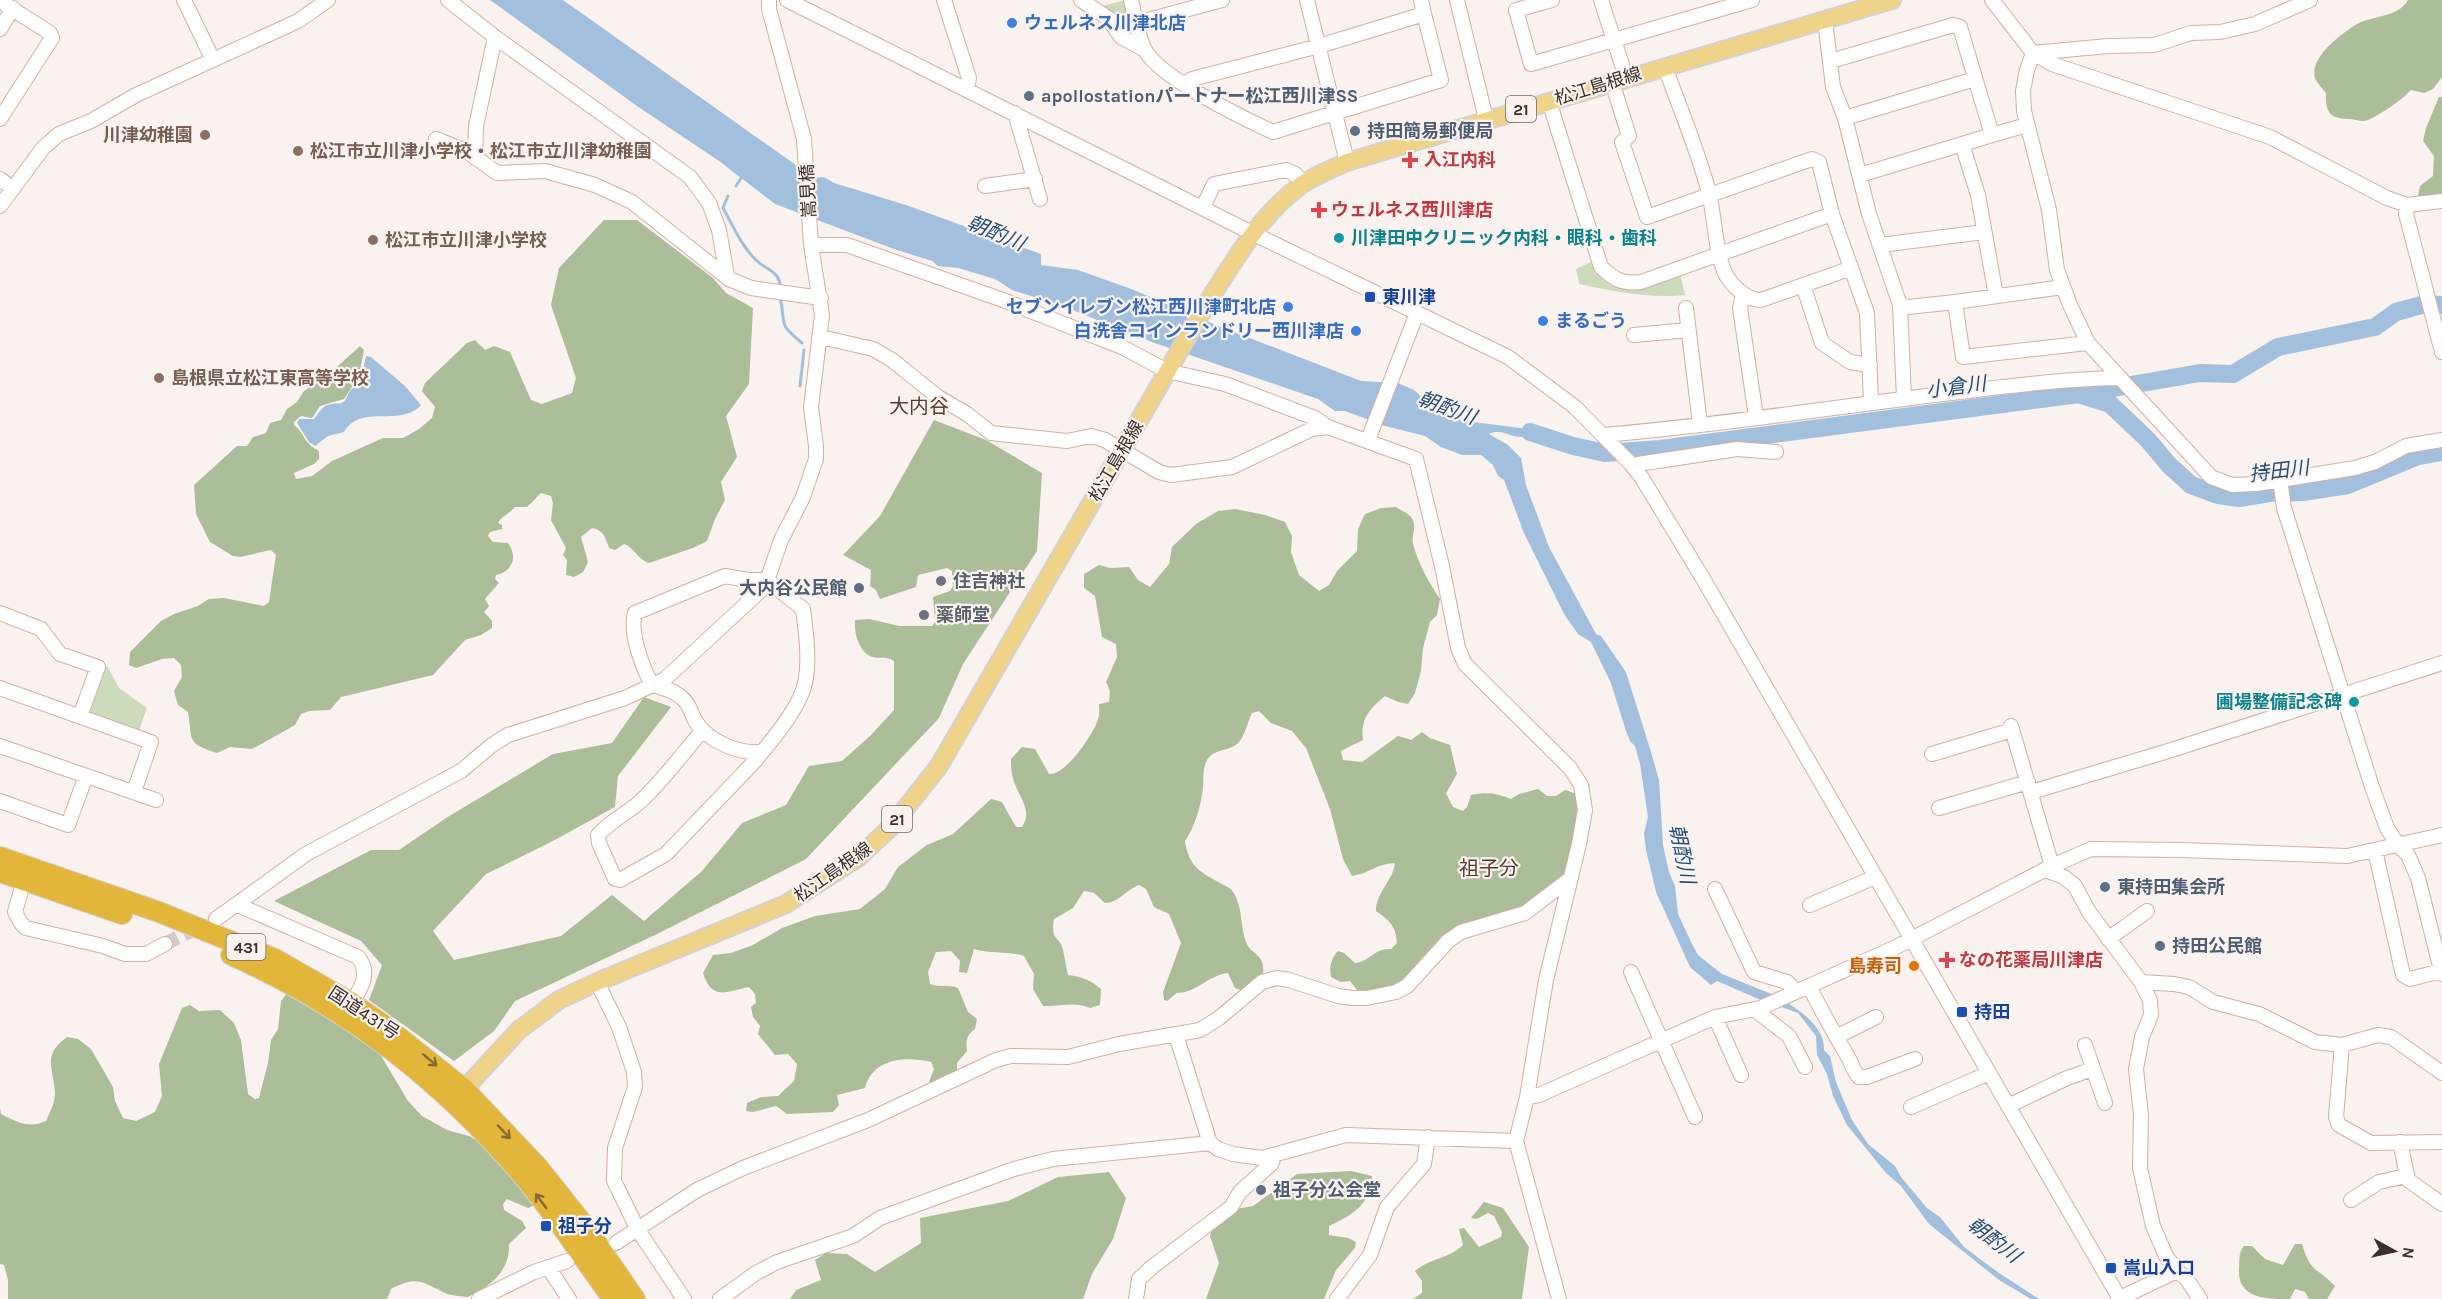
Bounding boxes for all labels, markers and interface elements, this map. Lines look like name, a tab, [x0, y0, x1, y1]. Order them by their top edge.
place label: ウェルネス川津北店	[1024, 12, 1186, 34]
marker: ウェルネス川津北店	[1005, 16, 1019, 30]
street label: 松江島根線	[1552, 62, 1644, 110]
place label: apollostationパートナー松江西川津SS	[1041, 85, 1358, 107]
marker: apollostationパートナー松江西川津SS	[1022, 89, 1036, 103]
road number: 21	[1506, 96, 1536, 122]
place label: 持田簡易郵便局	[1367, 120, 1493, 142]
place label: 川津幼稚園	[103, 124, 193, 146]
marker: 持田簡易郵便局	[1348, 124, 1362, 138]
marker: 川津幼稚園	[198, 128, 212, 142]
place label: 松江市立川津小学校・松江市立川津幼稚園	[310, 140, 652, 162]
marker: 松江市立川津小学校・松江市立川津幼稚園	[291, 144, 305, 158]
place label: 入江内科	[1424, 149, 1496, 171]
marker: 入江内科	[1401, 151, 1419, 169]
street label: 嵩見橋	[796, 163, 820, 219]
place label: ウェルネス西川津店	[1331, 199, 1493, 221]
marker: ウェルネス西川津店	[1312, 203, 1326, 217]
water label: 朝酌川	[964, 211, 1030, 256]
place label: 川津田中クリニック内科・眼科・歯科	[1351, 227, 1657, 249]
place label: 松江市立川津小学校	[385, 229, 547, 251]
marker: 川津田中クリニック内科・眼科・歯科	[1332, 231, 1346, 245]
marker: 松江市立川津小学校	[366, 233, 380, 247]
place label: 東川津	[1382, 286, 1436, 308]
marker: 東川津	[1363, 290, 1377, 304]
place label: セブンイレブン松江西川津町北店	[1006, 296, 1276, 318]
marker: セブンイレブン松江西川津町北店	[1281, 300, 1295, 314]
place label: まるごう	[1555, 310, 1627, 332]
marker: まるごう	[1536, 314, 1550, 328]
place label: 白洗舎コインランドリー西川津店	[1074, 320, 1344, 342]
marker: 白洗舎コインランドリー西川津店	[1349, 324, 1363, 338]
place label: 島根県立松江東高等学校	[171, 367, 369, 389]
marker: 島根県立松江東高等学校	[152, 371, 166, 385]
water label: 小倉川	[1925, 372, 1989, 402]
water label: 朝酌川	[1415, 387, 1481, 430]
district label: 大内谷	[889, 395, 949, 418]
street label: 松江島根線	[1084, 417, 1148, 505]
water label: 持田川	[2248, 456, 2312, 486]
place label: 住吉神社	[953, 570, 1025, 592]
marker: 住吉神社	[934, 574, 948, 588]
place label: 大内谷公民館	[739, 577, 847, 599]
marker: 大内谷公民館	[852, 581, 866, 595]
place label: 薬師堂	[936, 604, 990, 626]
marker: 薬師堂	[917, 608, 931, 622]
place label: 圃場整備記念碑	[2216, 691, 2342, 713]
marker: 圃場整備記念碑	[2347, 695, 2361, 709]
road number: 21	[882, 806, 912, 832]
water label: 朝酌川	[1665, 822, 1700, 888]
street label: 松江島根線	[790, 837, 876, 907]
district label: 祖子分	[1459, 857, 1519, 880]
place label: 東持田集会所	[2117, 876, 2225, 898]
marker: 東持田集会所	[2098, 880, 2112, 894]
road number: 431	[226, 934, 266, 960]
place label: 持田公民館	[2172, 935, 2262, 957]
marker: 持田公民館	[2153, 939, 2167, 953]
place label: なの花薬局川津店	[1959, 949, 2103, 971]
marker: なの花薬局川津店	[1940, 953, 1954, 967]
place label: 島寿司	[1848, 955, 1902, 977]
marker: 島寿司	[1907, 959, 1921, 973]
street label: 国道431号	[324, 982, 404, 1044]
place label: 持田	[1974, 1001, 2010, 1023]
marker: 持田	[1955, 1005, 1969, 1019]
one-way arrow	[422, 1053, 437, 1067]
one-way arrow	[497, 1124, 511, 1139]
place label: 祖子分公会堂	[1273, 1179, 1381, 1201]
marker: 祖子分公会堂	[1254, 1183, 1268, 1197]
one-way arrow	[535, 1194, 547, 1210]
water label: 朝酌川	[1963, 1212, 2026, 1269]
place label: 祖子分	[558, 1215, 612, 1237]
marker: 祖子分	[539, 1219, 553, 1233]
north arrow	[2364, 1221, 2424, 1281]
text: N	[2398, 1246, 2419, 1260]
place label: 嵩山入口	[2123, 1257, 2195, 1279]
marker: 嵩山入口	[2104, 1261, 2118, 1275]

